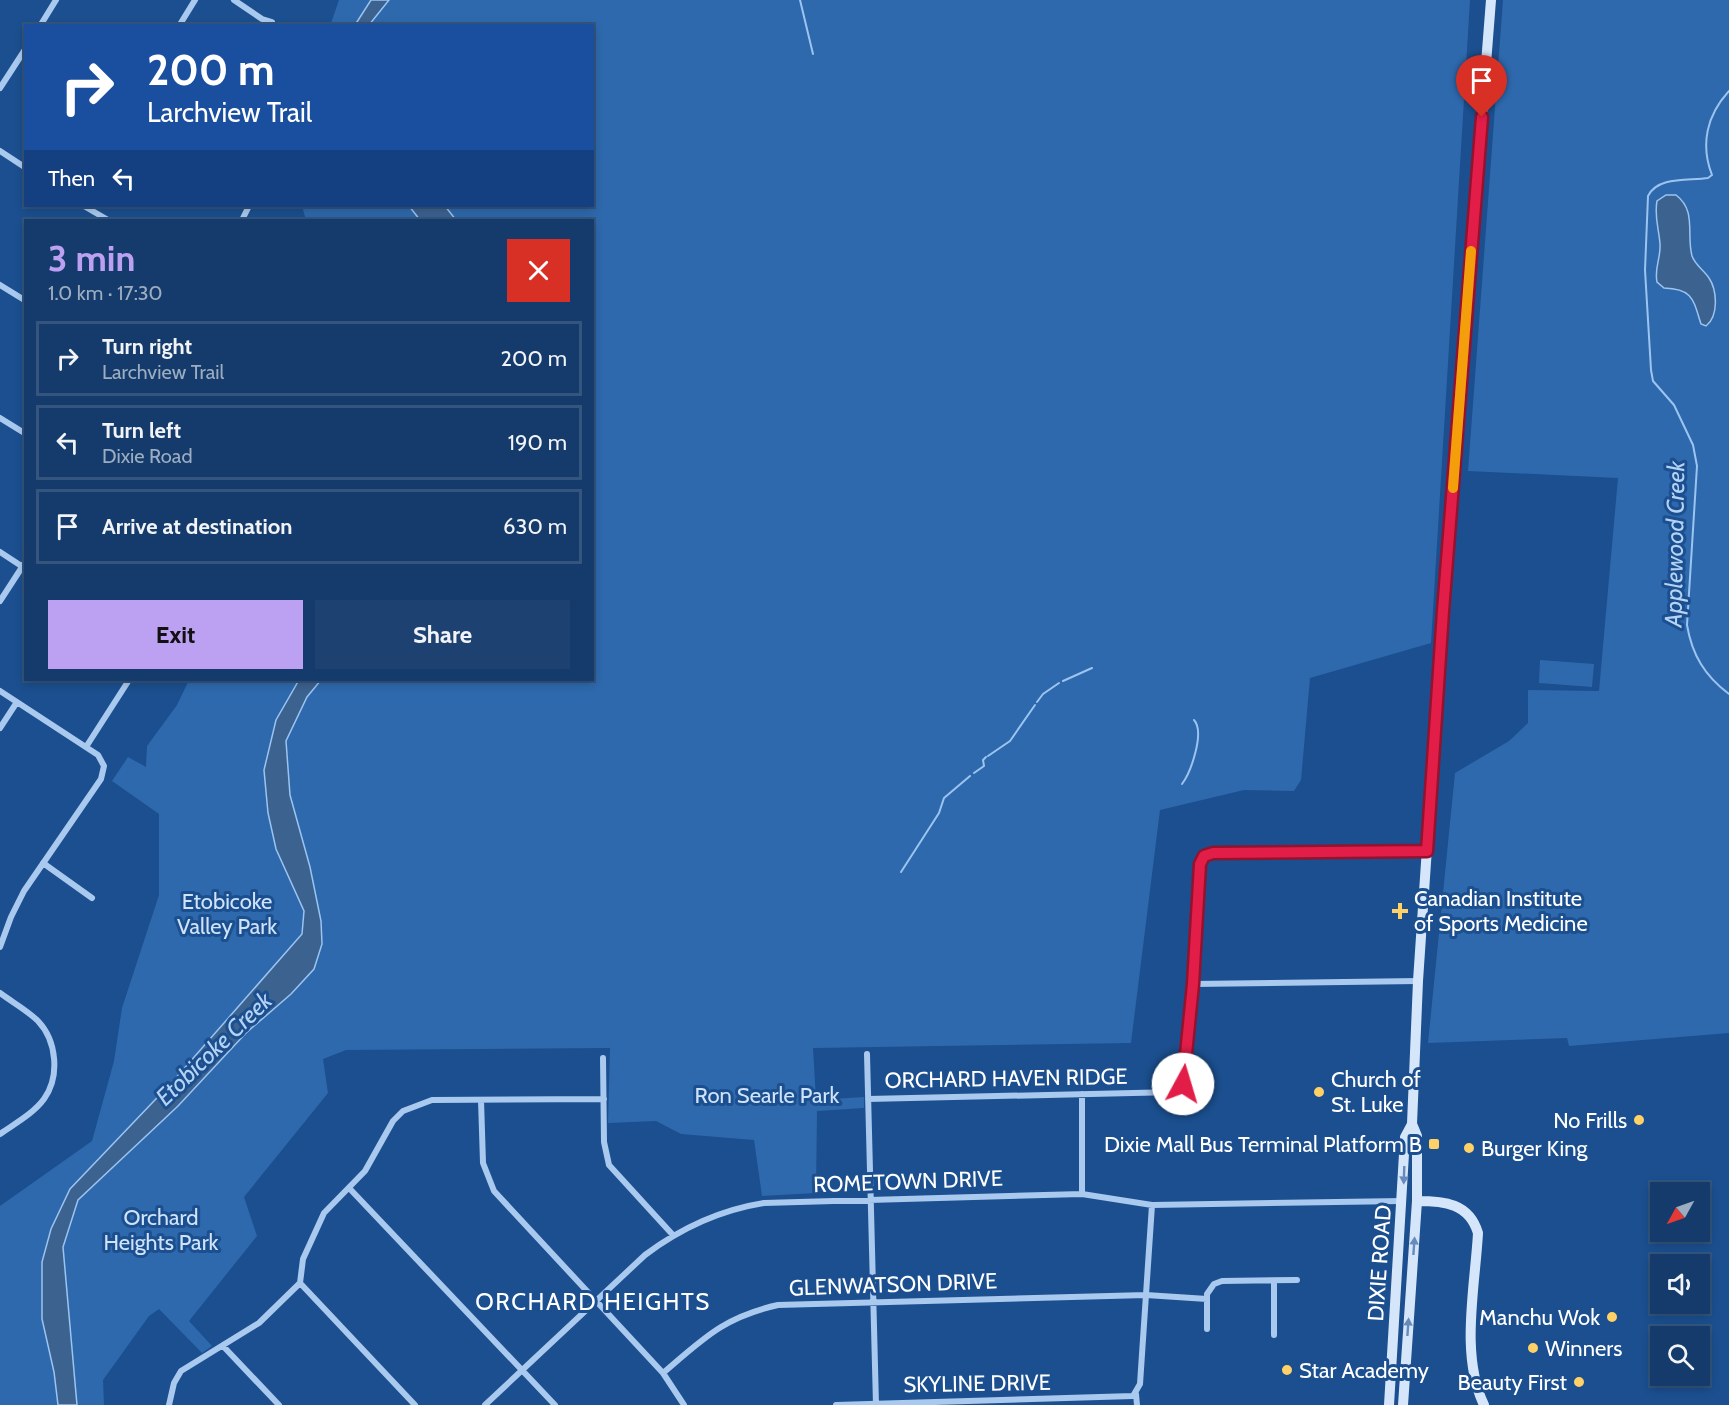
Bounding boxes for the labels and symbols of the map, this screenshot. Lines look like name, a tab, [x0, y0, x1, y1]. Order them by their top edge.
pin	[1456, 55, 1507, 117]
water label: Applewood Creek	[1659, 460, 1690, 628]
place label: Canadian Institute of Sports Medicine	[1414, 885, 1588, 937]
park label: Etobicoke Valley Park	[177, 888, 277, 940]
marker: Canadian Institute of Sports Medicine	[1391, 902, 1409, 920]
water label: Etobicoke Creek	[149, 985, 278, 1111]
position arrow	[1151, 1052, 1215, 1116]
street label: ORCHARD HAVEN RIDGE	[884, 1063, 1128, 1094]
place label: Church of St. Luke	[1331, 1066, 1421, 1118]
park label: Ron Searle Park	[695, 1082, 840, 1109]
marker: Church of St. Luke	[1312, 1085, 1326, 1099]
place label: No Frills	[1553, 1107, 1627, 1134]
marker: No Frills	[1632, 1113, 1646, 1127]
place label: Dixie Mall Bus Terminal Platform B	[1104, 1131, 1422, 1158]
place label: Burger King	[1481, 1135, 1588, 1162]
marker: Dixie Mall Bus Terminal Platform B	[1427, 1137, 1441, 1151]
marker: Burger King	[1462, 1141, 1476, 1155]
street label: ROMETOWN DRIVE	[813, 1165, 1003, 1198]
one-way arrow	[1399, 1165, 1408, 1184]
north arrow	[1650, 1182, 1710, 1242]
park label: Orchard Heights Park	[104, 1204, 219, 1256]
street label: DIXIE ROAD	[1362, 1204, 1397, 1322]
one-way arrow	[1409, 1236, 1418, 1255]
street label: GLENWATSON DRIVE	[788, 1267, 998, 1302]
district label: ORCHARD HEIGHTS	[475, 1287, 711, 1316]
place label: Manchu Wok	[1479, 1304, 1600, 1331]
marker: Manchu Wok	[1605, 1310, 1619, 1324]
one-way arrow	[1404, 1317, 1413, 1336]
place label: Winners	[1545, 1335, 1622, 1362]
marker: Winners	[1526, 1341, 1540, 1355]
place label: Star Academy	[1299, 1357, 1429, 1384]
marker: Star Academy	[1280, 1363, 1294, 1377]
street label: SKYLINE DRIVE	[903, 1369, 1051, 1398]
place label: Beauty First	[1458, 1369, 1568, 1396]
marker: Beauty First	[1572, 1375, 1586, 1389]

